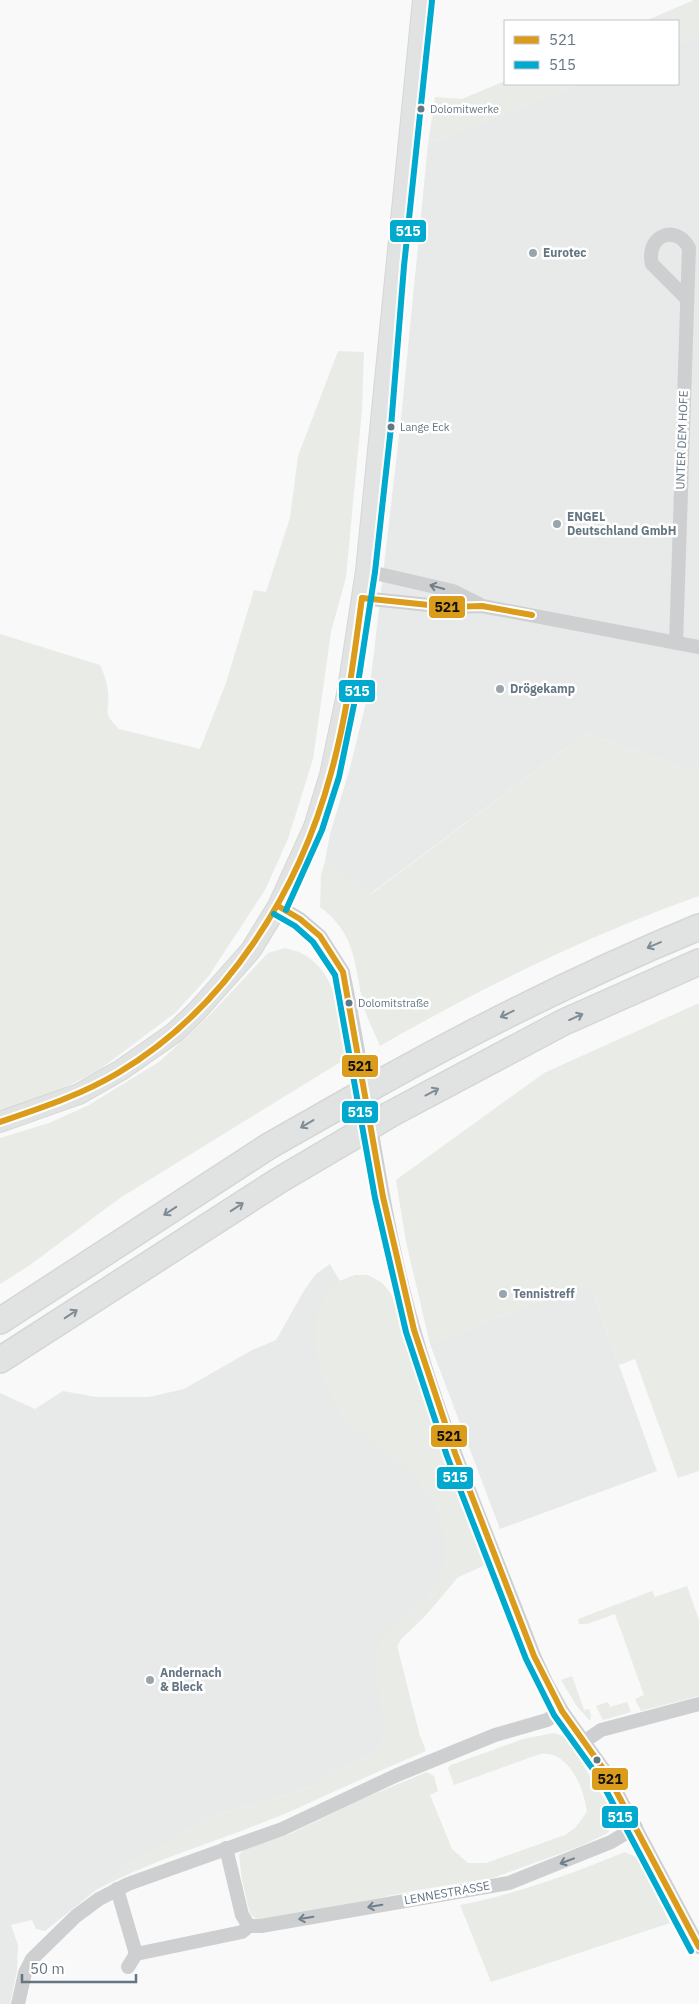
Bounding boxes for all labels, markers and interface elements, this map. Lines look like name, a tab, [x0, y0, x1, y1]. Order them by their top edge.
legend	[504, 20, 679, 85]
text: 521	[549, 30, 576, 49]
text: 515	[549, 55, 576, 74]
place label: Dolomitwerke	[430, 102, 499, 116]
marker: Dolomitwerke	[416, 104, 426, 114]
line badge: 515	[389, 219, 427, 243]
text: 515	[395, 222, 421, 240]
place label: Eurotec	[543, 245, 586, 260]
marker: Eurotec	[527, 247, 539, 259]
street label: UNTER DEM HOFE	[672, 390, 691, 490]
place label: Lange Eck	[400, 420, 450, 434]
marker: Lange Eck	[386, 422, 396, 432]
place label: ENGEL Deutschland GmbH	[567, 509, 676, 538]
marker: ENGEL Deutschland GmbH	[551, 518, 563, 530]
one-way arrow	[429, 582, 445, 591]
line badge: 521	[428, 595, 466, 619]
text: 521	[434, 598, 460, 616]
line badge: 515	[338, 679, 376, 703]
place label: Drögekamp	[510, 681, 575, 696]
text: 515	[344, 682, 370, 700]
marker: Drögekamp	[494, 683, 506, 695]
one-way arrow	[647, 941, 662, 951]
place label: Dolomitstraße	[358, 996, 429, 1010]
marker: Dolomitstraße	[344, 998, 354, 1008]
one-way arrow	[500, 1010, 515, 1019]
one-way arrow	[568, 1012, 583, 1021]
line badge: 521	[341, 1054, 379, 1078]
text: 521	[347, 1057, 373, 1075]
one-way arrow	[424, 1087, 439, 1096]
line badge: 515	[341, 1100, 379, 1124]
text: 515	[347, 1103, 373, 1121]
one-way arrow	[300, 1119, 315, 1129]
one-way arrow	[230, 1202, 244, 1213]
one-way arrow	[163, 1206, 177, 1216]
place label: Tennistreff	[513, 1286, 575, 1301]
marker: Tennistreff	[497, 1288, 509, 1300]
one-way arrow	[64, 1309, 78, 1320]
line badge: 521	[430, 1424, 468, 1448]
text: 521	[436, 1427, 462, 1445]
line badge: 515	[436, 1466, 474, 1490]
text: 515	[442, 1468, 468, 1486]
place label: Andernach & Bleck	[160, 1665, 222, 1694]
marker: Andernach & Bleck	[144, 1674, 156, 1686]
unlabelled marker	[592, 1755, 602, 1765]
line badge: 521	[591, 1767, 629, 1791]
text: 521	[597, 1770, 623, 1788]
line badge: 515	[601, 1805, 639, 1829]
text: 515	[607, 1808, 633, 1826]
one-way arrow	[559, 1857, 575, 1866]
street label: LENNESTRASSE	[403, 1878, 491, 1907]
one-way arrow	[367, 1901, 383, 1911]
one-way arrow	[298, 1914, 314, 1924]
scale bar	[22, 1952, 136, 1984]
text: 50 m	[30, 1959, 65, 1978]

